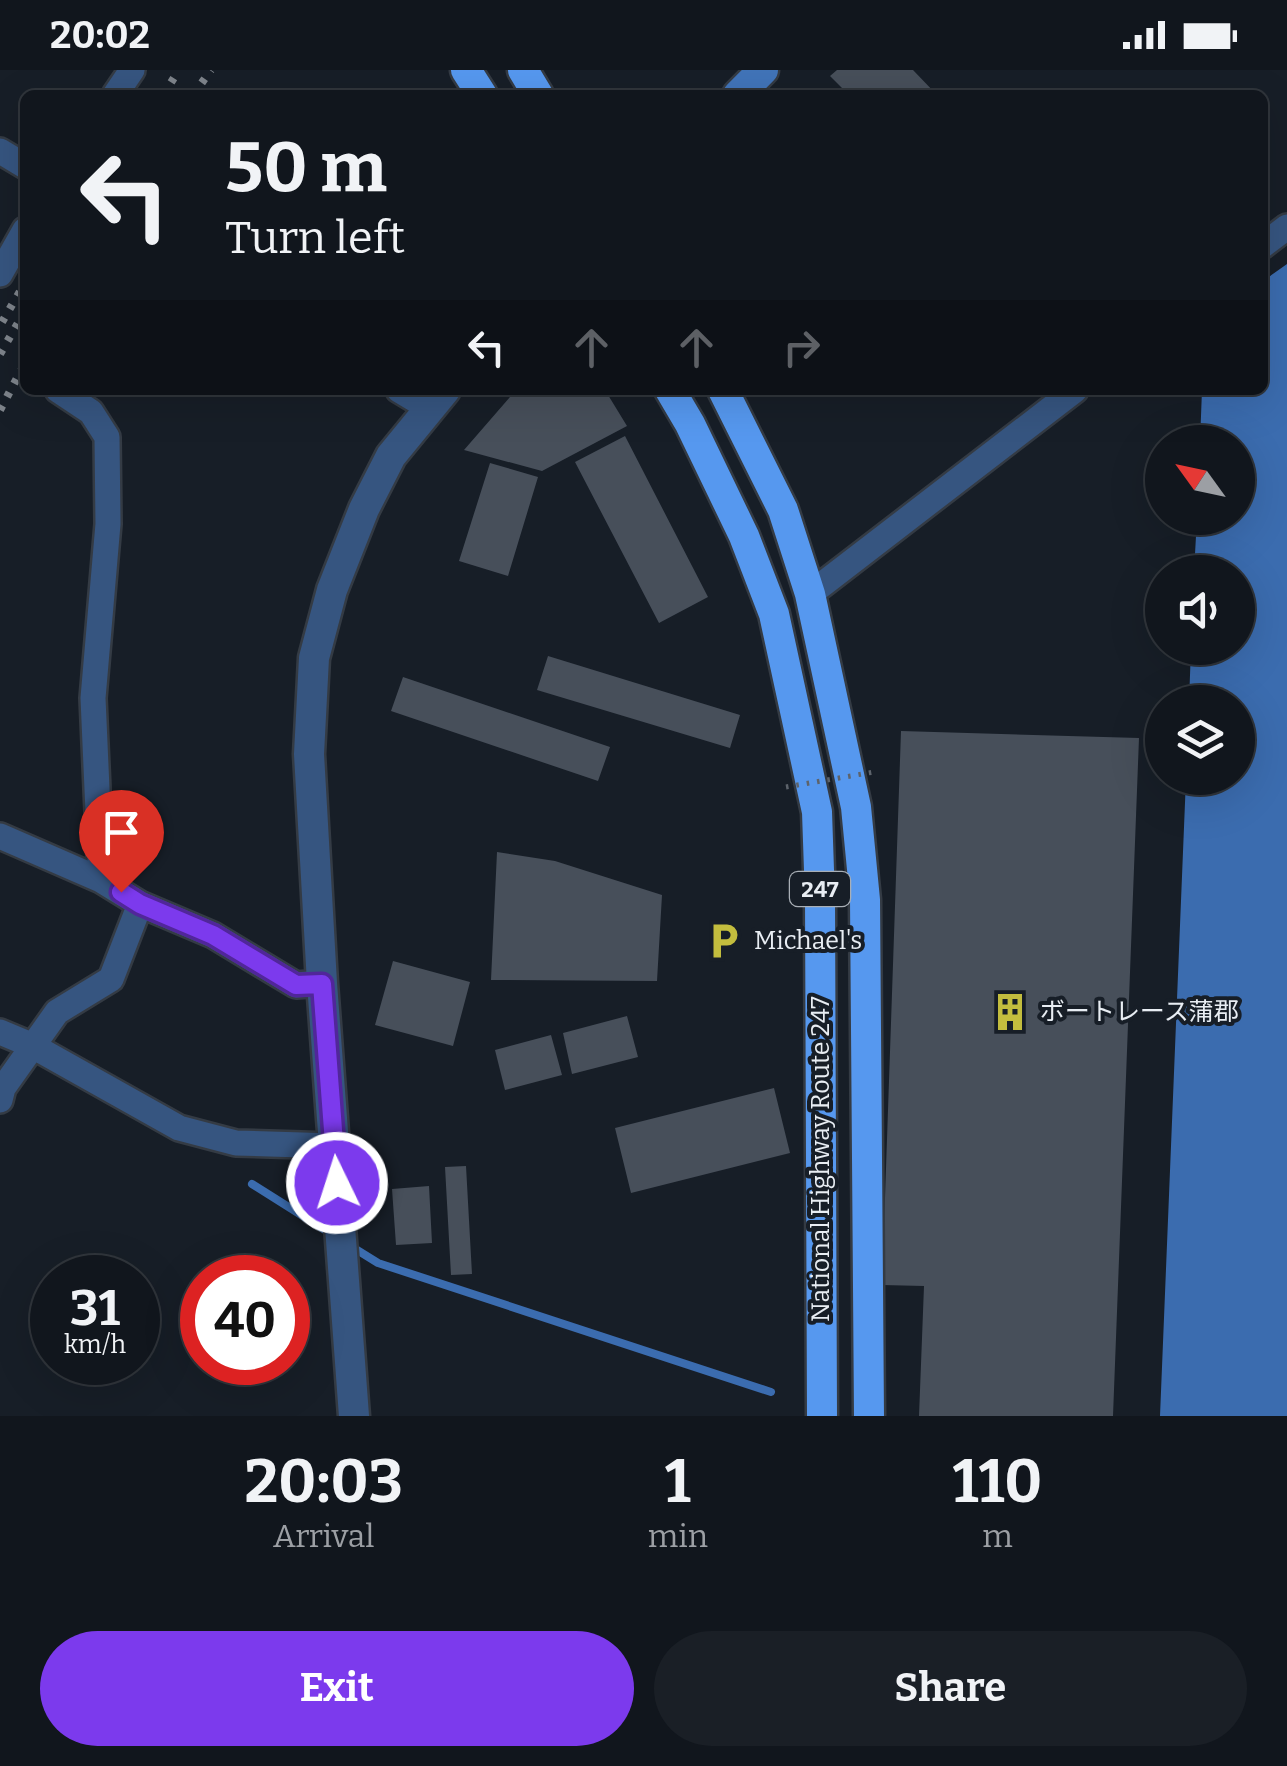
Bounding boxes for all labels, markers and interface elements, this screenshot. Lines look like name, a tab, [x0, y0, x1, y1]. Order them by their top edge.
text: 20:02	[50, 12, 150, 58]
text: 50 m	[225, 126, 387, 210]
icon: left	[60, 130, 190, 260]
text: Turn left	[225, 211, 405, 265]
icon: left	[459, 320, 514, 375]
icon: ahead	[564, 320, 619, 375]
icon: ahead	[669, 320, 724, 375]
icon: right	[774, 320, 829, 375]
north arrow	[1145, 425, 1255, 535]
map controls	[1145, 425, 1255, 795]
button: sound	[1145, 555, 1255, 665]
button: layers	[1145, 685, 1255, 795]
pin	[79, 790, 164, 893]
icon: arrive	[94, 805, 149, 860]
road number: 247	[790, 872, 850, 906]
parking icon: Michael's	[703, 920, 745, 962]
place label: Michael's	[754, 926, 862, 956]
building icon: ボートレース蒲郡	[989, 991, 1031, 1033]
street label: National Highway Route 247	[806, 996, 836, 1322]
place label: ボートレース蒲郡	[1040, 997, 1239, 1027]
position arrow	[285, 1131, 389, 1235]
speed limit sign: 40	[180, 1255, 310, 1385]
text: 31	[70, 1278, 120, 1338]
text: km/h	[64, 1330, 126, 1360]
text: 20:03	[245, 1446, 403, 1518]
text: 1	[665, 1446, 691, 1518]
text: 110	[953, 1446, 1042, 1518]
text: Arrival	[273, 1517, 375, 1555]
text: min	[648, 1517, 708, 1555]
text: m	[982, 1517, 1013, 1555]
button: Exit	[40, 1631, 634, 1746]
button: Share	[654, 1631, 1247, 1746]

